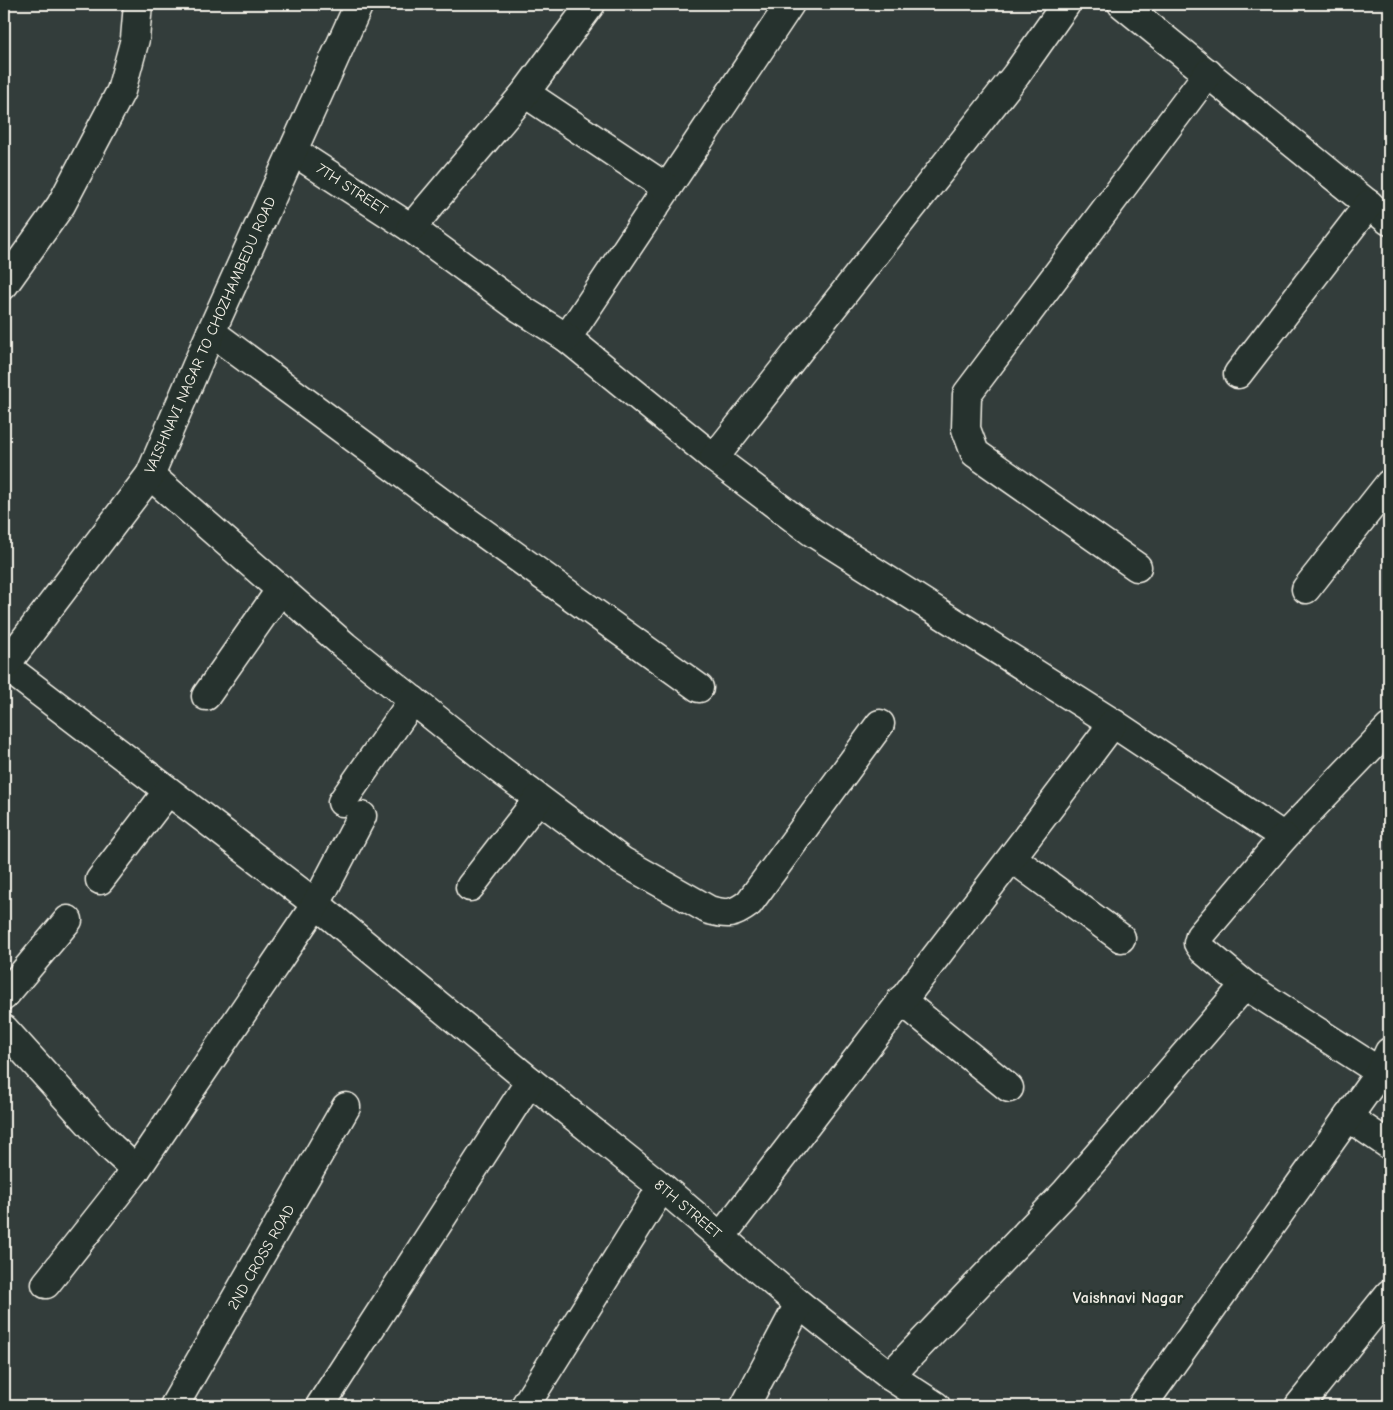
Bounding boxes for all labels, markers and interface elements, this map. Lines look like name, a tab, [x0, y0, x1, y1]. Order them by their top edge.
street label: 7TH STREET	[313, 159, 391, 219]
street label: VAISHNAVI NAGAR TO CHOZHAMBEDU ROAD	[141, 194, 279, 476]
street label: 8TH STREET	[651, 1176, 725, 1242]
street label: 2ND CROSS ROAD	[224, 1201, 298, 1313]
district label: Vaishnavi Nagar	[1073, 1289, 1184, 1307]

